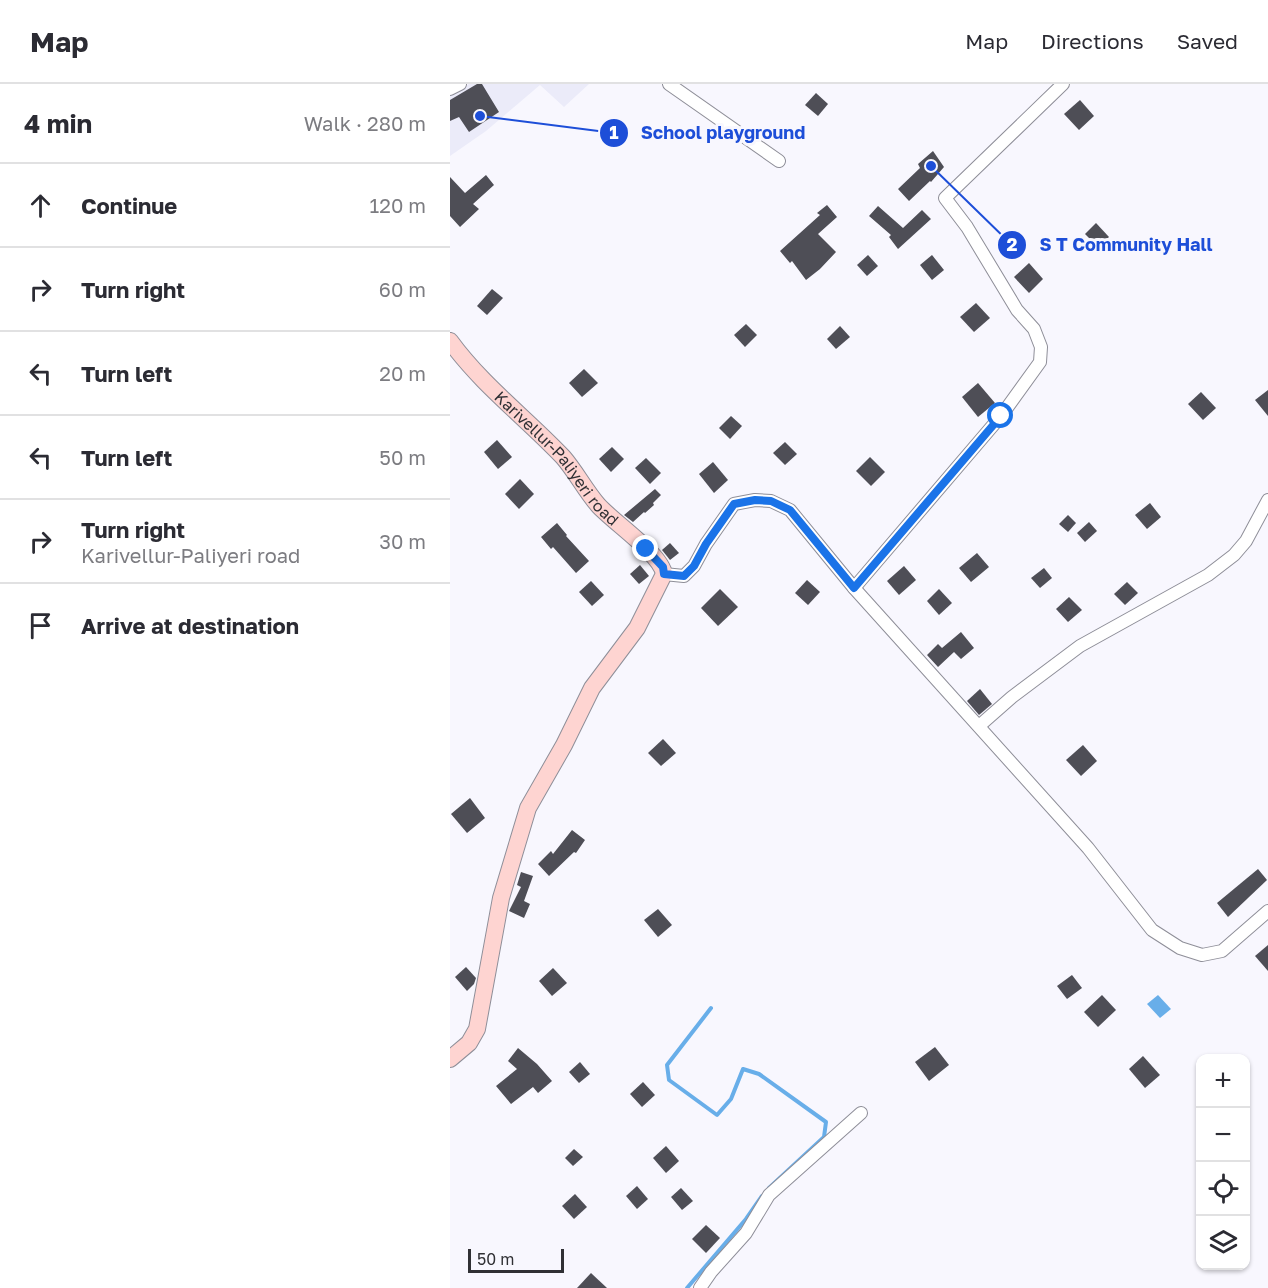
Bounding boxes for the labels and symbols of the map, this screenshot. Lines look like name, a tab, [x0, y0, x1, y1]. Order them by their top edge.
callout: School playground	[599, 115, 817, 151]
text: 1	[609, 121, 619, 143]
text: School playground	[641, 121, 805, 143]
callout: S T Community Hall	[997, 227, 1224, 263]
text: 2	[1007, 233, 1018, 255]
text: S T Community Hall	[1039, 233, 1213, 255]
street label: Karivellur-Paliyeri road	[491, 387, 623, 530]
route start	[987, 402, 1013, 428]
route end	[632, 535, 658, 561]
scale bar	[468, 1246, 564, 1274]

